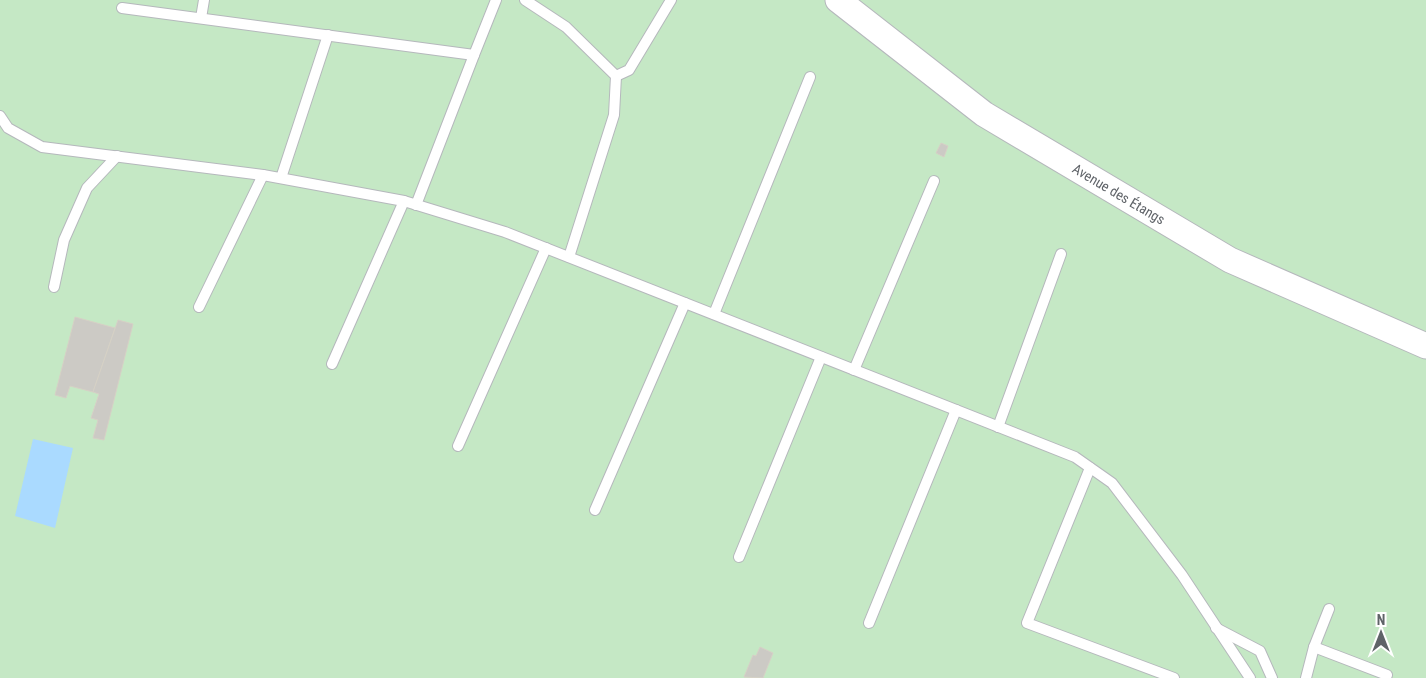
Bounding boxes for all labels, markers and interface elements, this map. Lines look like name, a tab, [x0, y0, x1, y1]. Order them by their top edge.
street label: Avenue des Étangs	[1070, 160, 1168, 228]
north arrow	[1356, 608, 1406, 658]
text: N	[1377, 612, 1385, 628]

